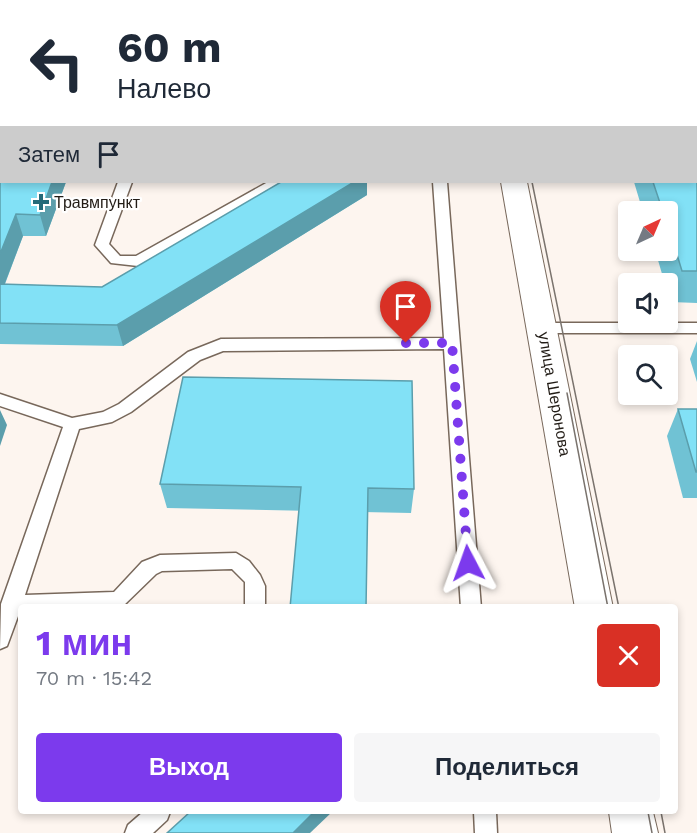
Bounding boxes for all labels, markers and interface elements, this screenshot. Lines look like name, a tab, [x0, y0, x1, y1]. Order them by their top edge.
text: 60 m	[117, 23, 221, 72]
icon: left	[18, 24, 96, 102]
text: Налево	[117, 73, 211, 105]
icon: arrive	[92, 138, 125, 171]
text: Затем	[18, 142, 80, 167]
marker: Травмпункт	[32, 193, 50, 211]
place label: Травмпункт	[54, 193, 141, 212]
north arrow	[618, 201, 678, 261]
map controls	[618, 201, 678, 405]
button: sound	[618, 273, 678, 333]
pin	[380, 281, 431, 343]
icon: arrive	[389, 290, 422, 323]
street label: улица Шеронова	[534, 331, 575, 458]
button: search	[618, 345, 678, 405]
position arrow	[436, 531, 500, 595]
text: 1 мин	[36, 622, 132, 664]
button: close	[597, 624, 660, 687]
text: 70 m · 15:42	[36, 666, 152, 690]
button: Выход	[36, 733, 342, 802]
button: Поделиться	[354, 733, 660, 802]

